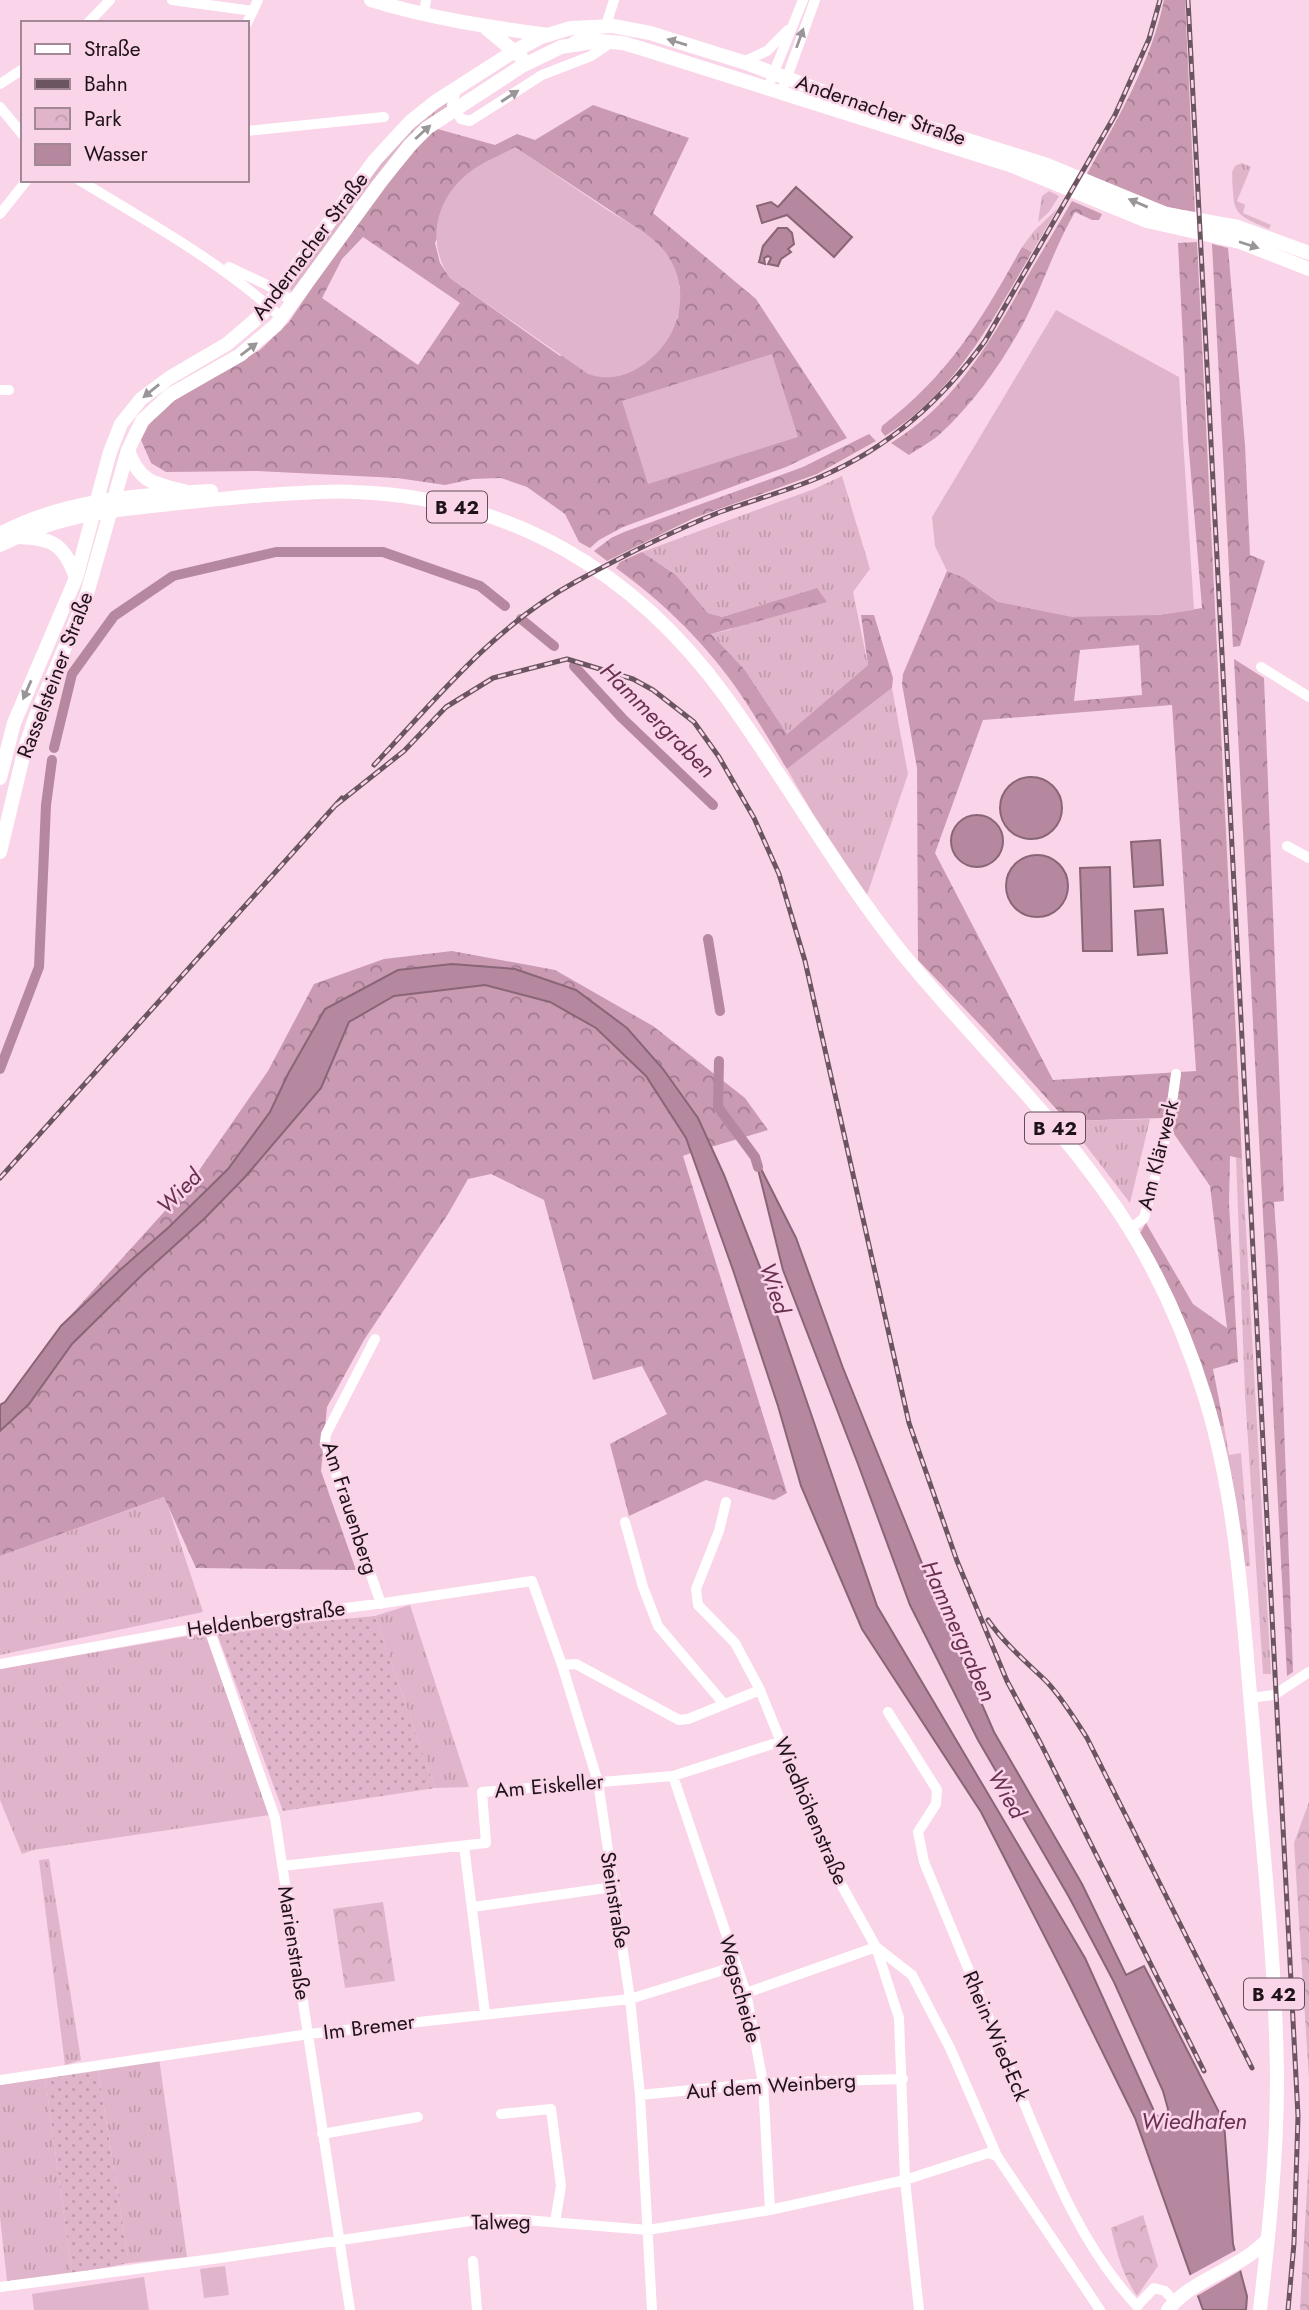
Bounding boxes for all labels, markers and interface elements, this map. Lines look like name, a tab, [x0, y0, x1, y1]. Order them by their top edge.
legend	[21, 21, 248, 182]
one-way arrow	[795, 28, 806, 49]
text: Straße	[84, 34, 141, 64]
one-way arrow	[667, 36, 688, 46]
street label: Andernacher Straße	[792, 67, 970, 153]
text: Bahn	[84, 69, 128, 99]
one-way arrow	[500, 89, 519, 102]
text: Park	[84, 104, 122, 134]
one-way arrow	[414, 124, 432, 140]
text: Wasser	[84, 139, 149, 169]
street label: Andernacher Straße	[244, 166, 376, 326]
one-way arrow	[1128, 198, 1149, 209]
one-way arrow	[1239, 240, 1260, 251]
one-way arrow	[240, 342, 258, 356]
one-way arrow	[142, 384, 160, 399]
road number: B 42	[427, 492, 487, 522]
street label: Rasselsteiner Straße	[9, 587, 101, 763]
water label: Hammergraben	[592, 654, 724, 786]
one-way arrow	[21, 680, 33, 700]
street label: Am Klärwerk	[1130, 1096, 1186, 1213]
road number: B 42	[1025, 1112, 1085, 1144]
water label: Wied	[149, 1160, 210, 1221]
water label: Wied	[751, 1258, 800, 1319]
street label: Am Frauenberg	[314, 1438, 386, 1578]
water label: Hammergraben	[913, 1555, 1005, 1707]
street label: Heldenbergstraße	[185, 1593, 347, 1645]
street label: Wiedhöhenstraße	[766, 1732, 856, 1890]
water label: Wied	[979, 1763, 1035, 1826]
street label: Am Eiskeller	[493, 1766, 606, 1806]
street label: Steinstraße	[593, 1850, 637, 1951]
street label: Marienstraße	[270, 1884, 318, 2002]
street label: Wegscheide	[711, 1932, 769, 2046]
street label: Rhein-Wied-Eck	[955, 1966, 1037, 2106]
road number: B 42	[1244, 1978, 1304, 2010]
street label: Im Bremer	[322, 2006, 417, 2047]
street label: Auf dem Weinberg	[685, 2065, 857, 2107]
water label: Wiedhafen	[1141, 2104, 1247, 2138]
street label: Talweg	[471, 2206, 531, 2238]

